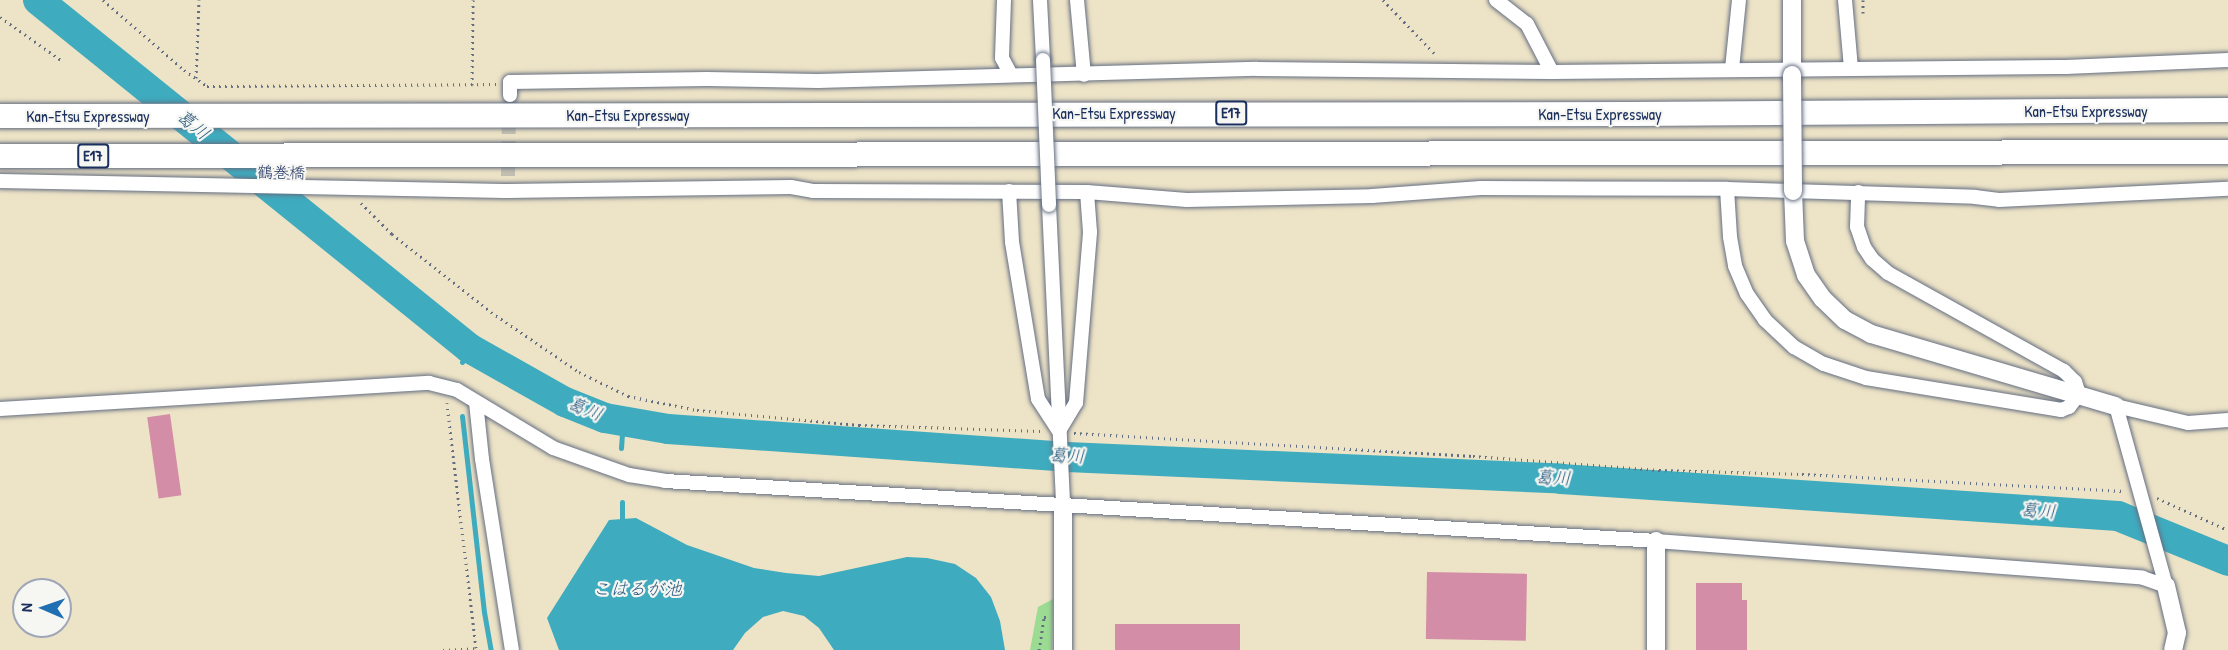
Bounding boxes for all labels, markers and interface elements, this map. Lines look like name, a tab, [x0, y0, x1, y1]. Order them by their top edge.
road number: E17	[1214, 101, 1248, 125]
street label: Kan-Etsu Expressway	[2024, 101, 2148, 121]
street label: Kan-Etsu Expressway	[1052, 103, 1176, 123]
street label: Kan-Etsu Expressway	[1538, 104, 1662, 124]
water label: 葛川	[172, 105, 214, 145]
street label: Kan-Etsu Expressway	[566, 105, 690, 125]
street label: Kan-Etsu Expressway	[26, 106, 150, 126]
road number: E17	[76, 144, 110, 168]
street label: 鶴巻橋	[257, 162, 305, 182]
water label: 葛川	[564, 392, 606, 426]
water label: 葛川	[1048, 444, 1086, 468]
water label: 葛川	[1534, 466, 1572, 490]
water label: 葛川	[2019, 499, 2057, 523]
north arrow	[12, 578, 72, 638]
water label: こはるが池	[592, 578, 682, 600]
text: N	[15, 603, 37, 612]

